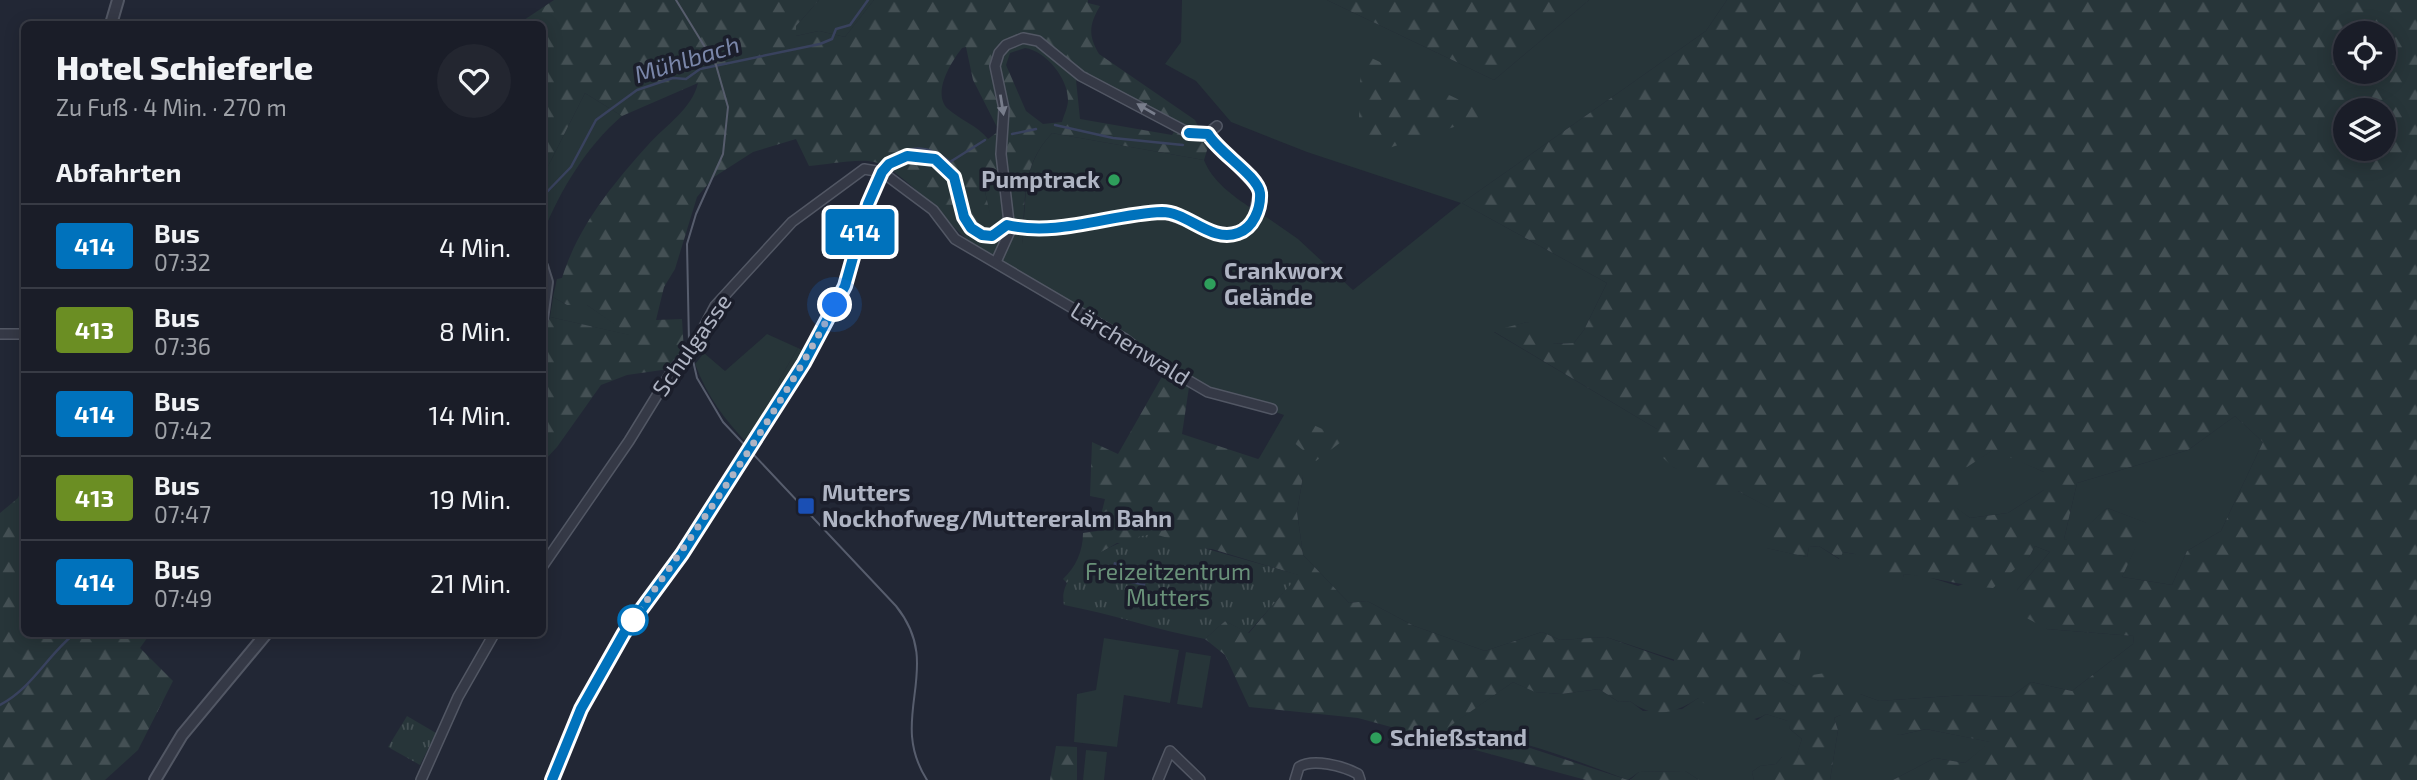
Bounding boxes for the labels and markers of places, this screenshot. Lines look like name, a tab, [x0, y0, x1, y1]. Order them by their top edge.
place label: Pumptrack	[981, 165, 1100, 193]
marker: Pumptrack	[1106, 172, 1122, 188]
place label: Crankworx Gelände	[1224, 256, 1343, 310]
marker: Crankworx Gelände	[1202, 276, 1218, 292]
place label: Mutters Nockhofweg/Muttereralm Bahn	[822, 478, 1172, 532]
marker: Mutters Nockhofweg/Muttereralm Bahn	[796, 496, 816, 516]
unlabelled marker	[618, 605, 648, 635]
place label: Schießstand	[1390, 723, 1527, 751]
marker: Schießstand	[1368, 730, 1384, 746]

